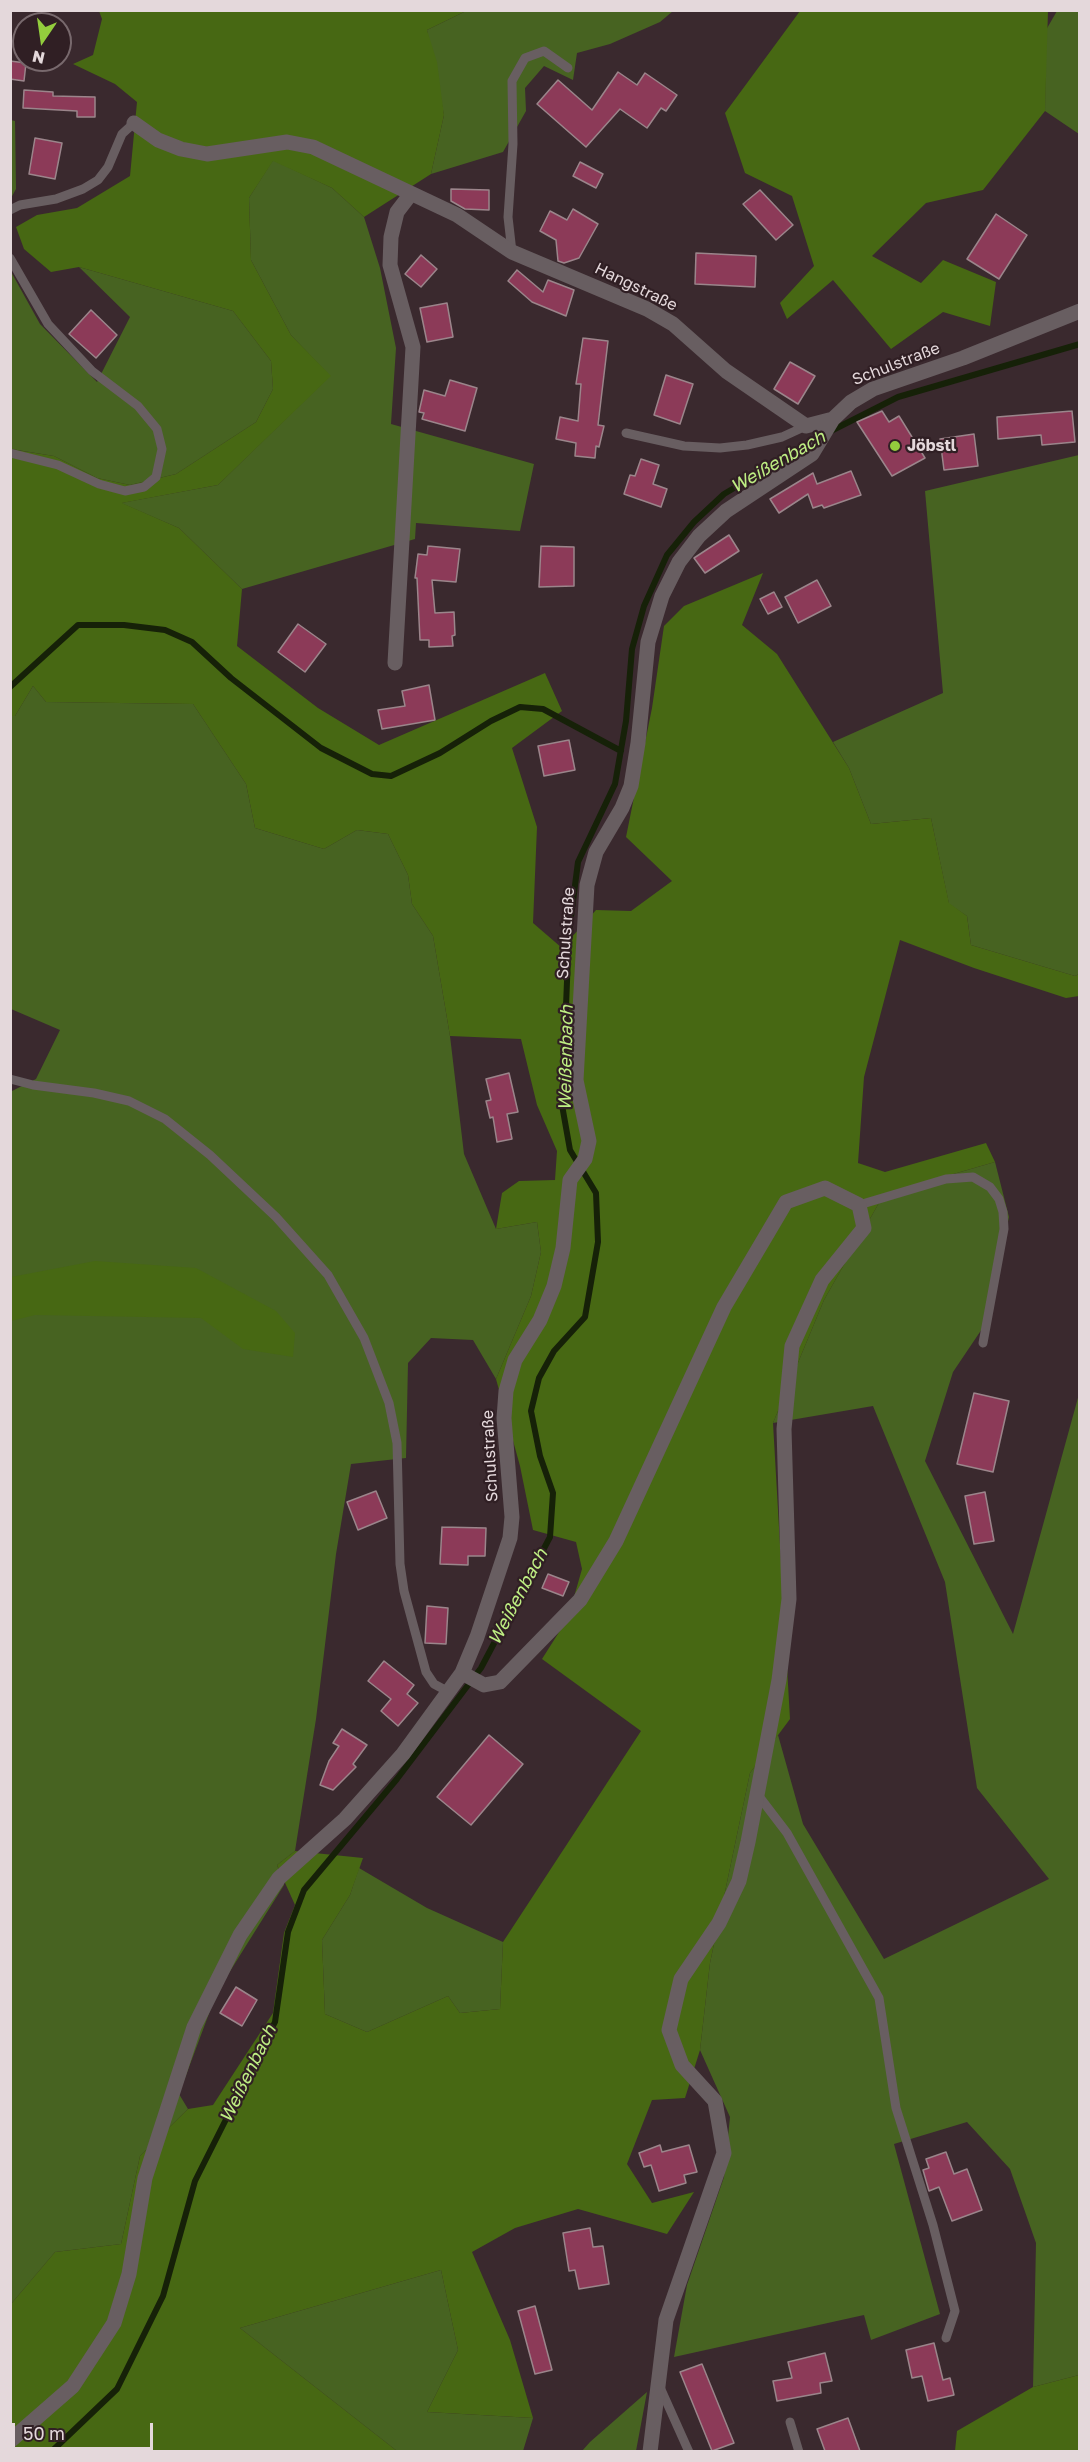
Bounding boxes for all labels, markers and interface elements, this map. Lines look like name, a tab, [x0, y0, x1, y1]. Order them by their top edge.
north arrow	[12, 12, 72, 72]
text: N	[30, 46, 47, 69]
street label: Hangstraße	[592, 259, 680, 315]
street label: Schulstraße	[850, 339, 942, 389]
water label: Weißenbach	[727, 426, 829, 498]
place label: Jöbstl	[907, 436, 956, 456]
marker: Jöbstl	[888, 439, 902, 453]
street label: Schulstraße	[553, 886, 579, 980]
water label: Weißenbach	[554, 1005, 578, 1111]
street label: Schulstraße	[478, 1409, 502, 1503]
water label: Weißenbach	[484, 1545, 552, 1649]
water label: Weißenbach	[215, 2022, 281, 2126]
scale bar	[15, 2411, 156, 2449]
text: 50 m	[23, 2422, 65, 2444]

